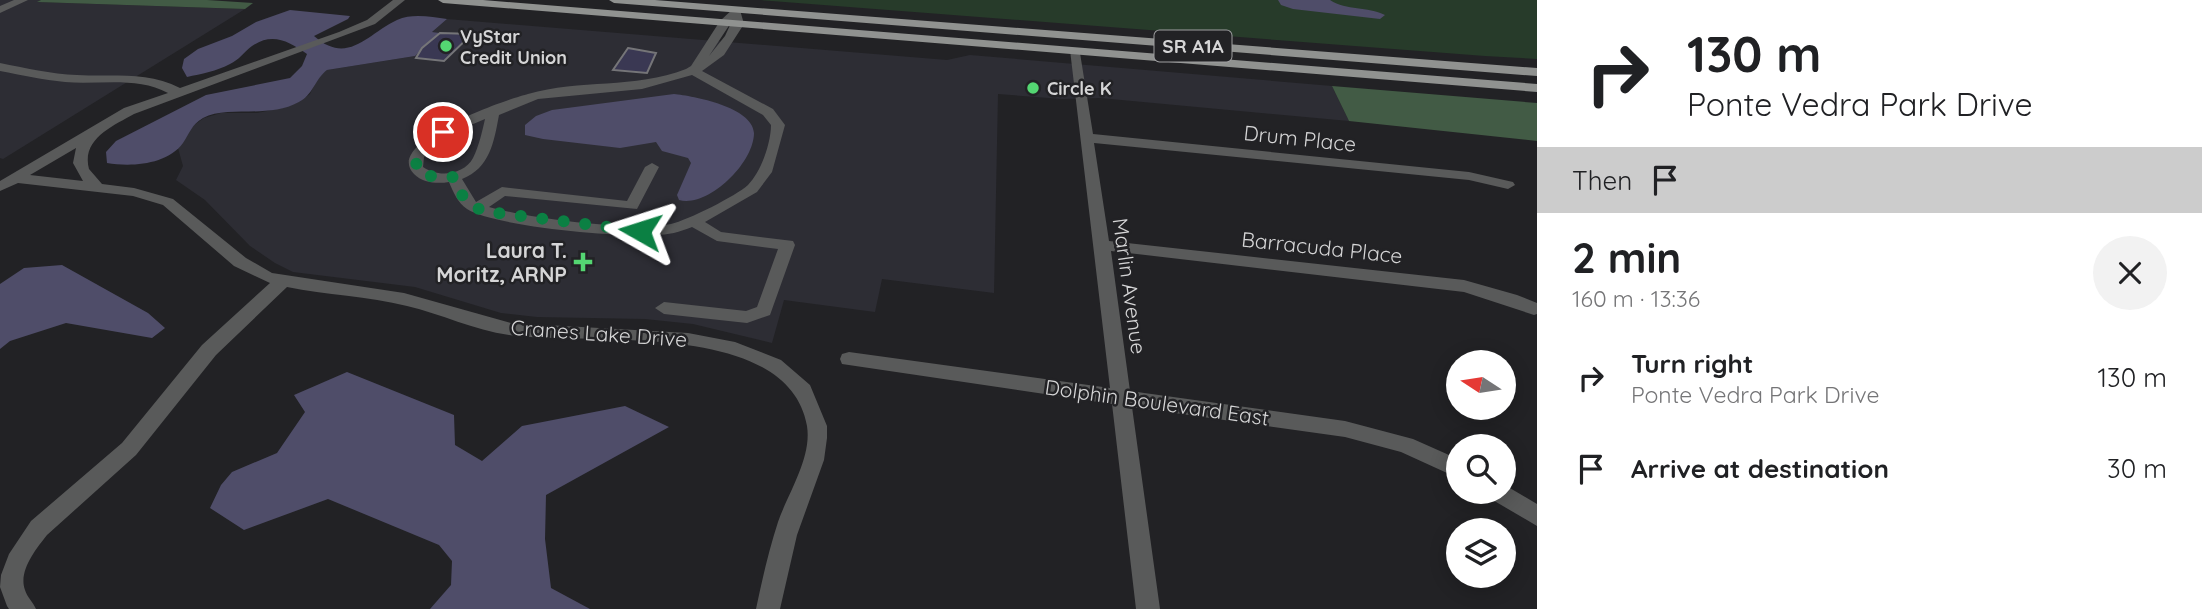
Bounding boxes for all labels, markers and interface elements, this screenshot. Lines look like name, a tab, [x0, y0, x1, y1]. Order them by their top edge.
text: 130 m	[1687, 23, 1821, 84]
place label: VyStar Credit Union	[460, 25, 567, 69]
icon: right	[1572, 28, 1663, 119]
road number: SR A1A	[1154, 30, 1232, 61]
marker: VyStar Credit Union	[438, 38, 454, 54]
place label: Circle K	[1047, 77, 1112, 100]
marker: Circle K	[1025, 80, 1041, 96]
text: Ponte Vedra Park Drive	[1687, 84, 2033, 124]
pin	[413, 102, 473, 162]
icon: arrive	[424, 113, 462, 151]
street label: Drum Place	[1243, 119, 1357, 157]
icon: arrive	[1646, 161, 1684, 199]
text: Then	[1572, 164, 1632, 197]
position arrow	[603, 194, 677, 268]
street label: Marlin Avenue	[1108, 216, 1152, 356]
street label: Barracuda Place	[1240, 226, 1404, 268]
text: 2 min	[1572, 231, 1681, 284]
button: close	[2093, 236, 2167, 310]
place label: Laura T. Moritz, ARNP	[436, 237, 567, 287]
marker: Laura T. Moritz, ARNP	[573, 252, 593, 272]
text: 160 m · 13:36	[1572, 284, 1700, 313]
street label: Cranes Lake Drive	[510, 314, 688, 352]
text: Turn right	[1631, 347, 1753, 380]
north arrow	[1446, 350, 1516, 420]
map controls	[1446, 350, 1516, 588]
icon: right	[1572, 359, 1610, 397]
text: 130 m	[2097, 361, 2167, 394]
street label: Dolphin Boulevard East	[1043, 373, 1271, 431]
text: Ponte Vedra Park Drive	[1631, 380, 1879, 409]
button: search	[1446, 434, 1516, 504]
icon: arrive	[1572, 450, 1610, 488]
text: Arrive at destination	[1631, 452, 1889, 485]
text: 30 m	[2107, 452, 2167, 485]
button: layers	[1446, 518, 1516, 588]

